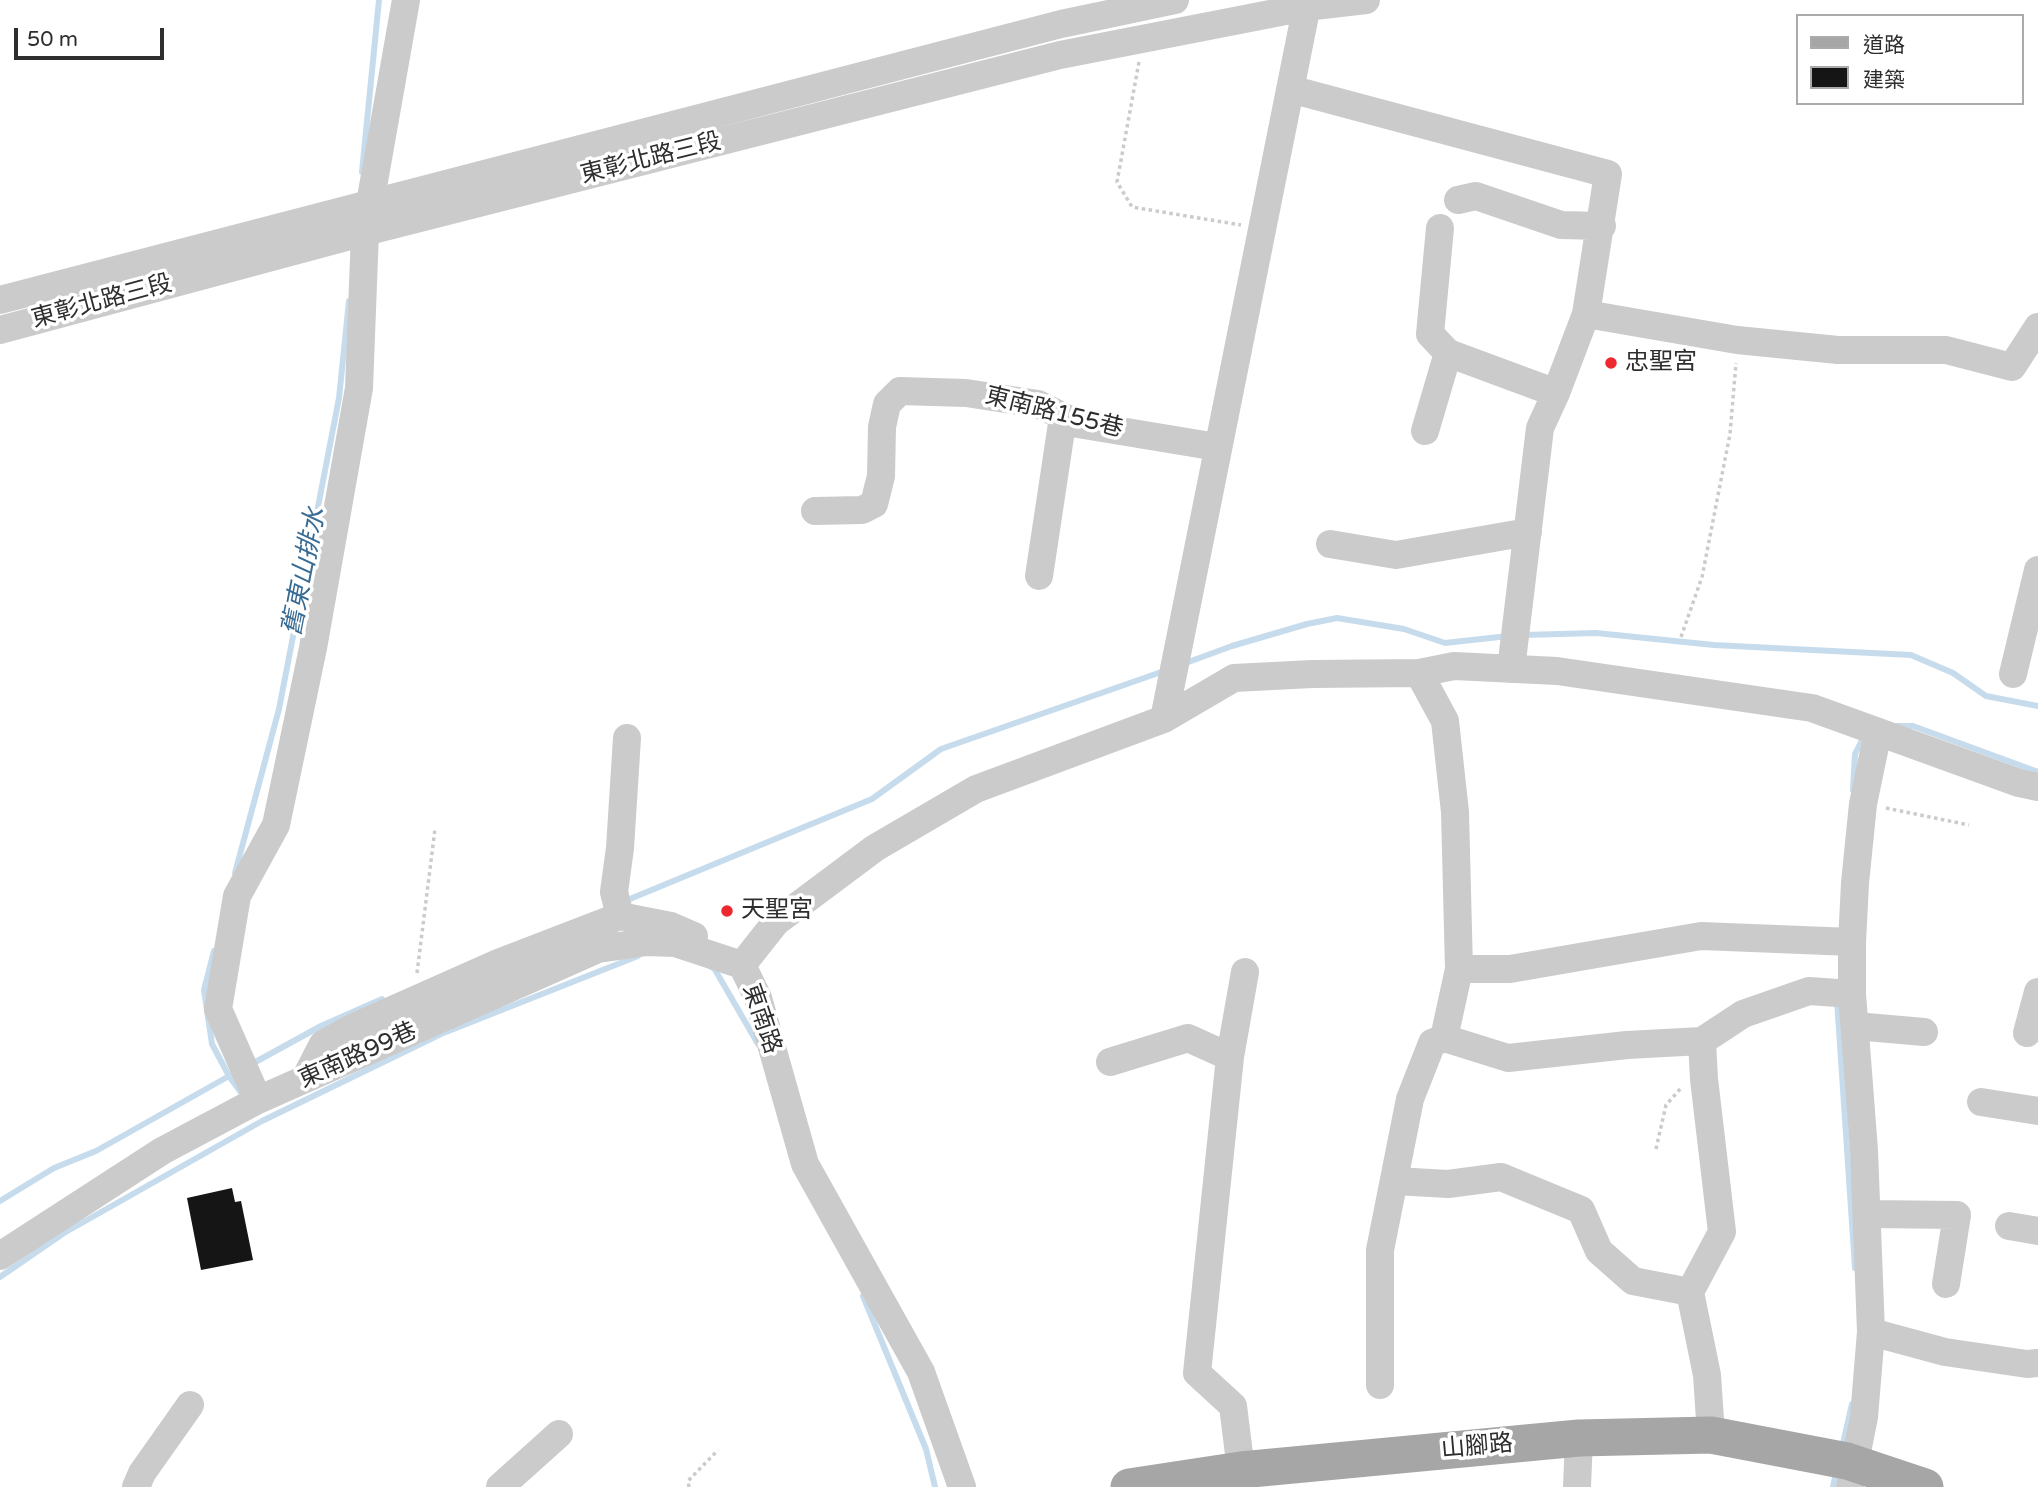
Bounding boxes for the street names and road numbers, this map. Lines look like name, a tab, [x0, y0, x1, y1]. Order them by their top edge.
street label: 東彰北路三段	[578, 128, 724, 190]
street label: 東彰北路三段	[29, 269, 175, 335]
street label: 東南路155巷	[982, 382, 1126, 444]
street label: 東南路	[736, 980, 786, 1058]
street label: 東南路99巷	[295, 1017, 421, 1095]
street label: 山腳路	[1440, 1430, 1514, 1464]

